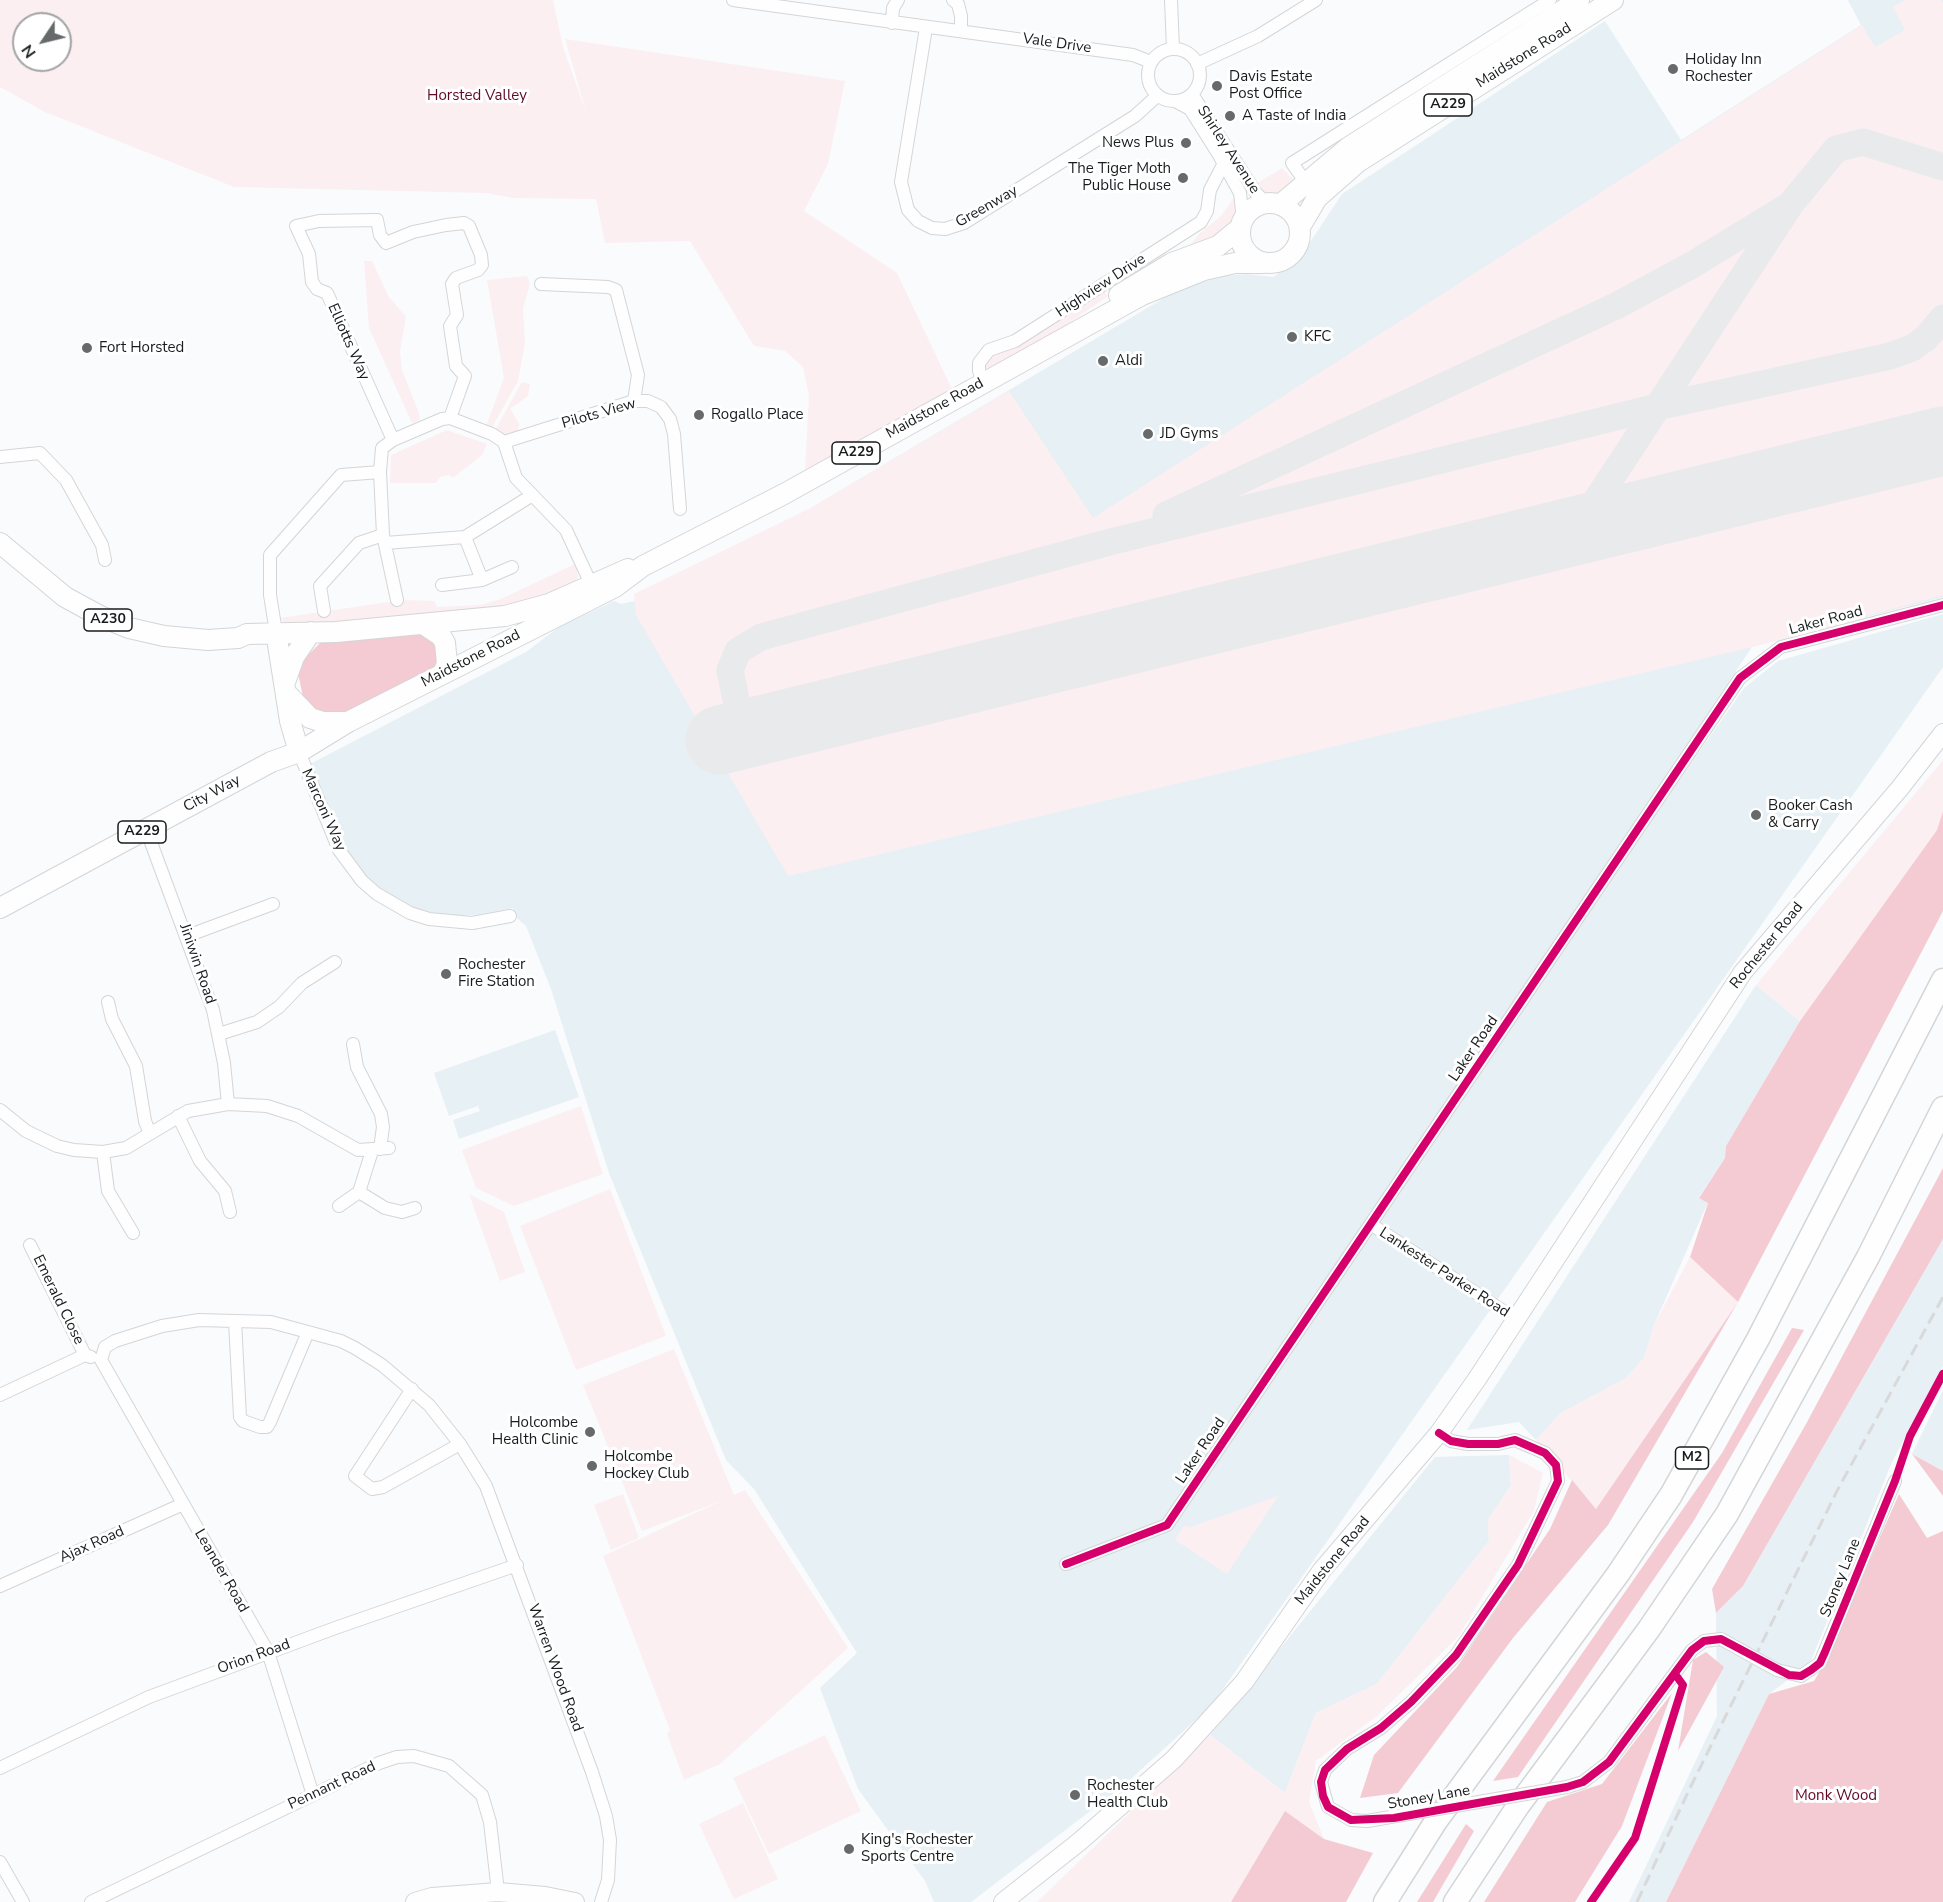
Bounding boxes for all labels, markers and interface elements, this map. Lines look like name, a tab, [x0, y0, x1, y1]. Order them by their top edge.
north arrow	[12, 12, 72, 72]
street label: Maidstone Road	[1473, 20, 1575, 92]
street label: Vale Drive	[1021, 30, 1093, 58]
text: N	[16, 40, 41, 62]
place label: Holiday Inn Rochester	[1685, 51, 1762, 86]
marker: Holiday Inn Rochester	[1666, 62, 1680, 76]
place label: Davis Estate Post Office	[1229, 68, 1312, 103]
marker: Davis Estate Post Office	[1210, 79, 1224, 93]
park label: Horsted Valley	[427, 87, 527, 105]
road number: A229	[1424, 94, 1472, 116]
street label: Shirley Avenue	[1193, 103, 1263, 197]
place label: A Taste of India	[1242, 107, 1346, 125]
marker: A Taste of India	[1223, 109, 1237, 123]
place label: News Plus	[1102, 134, 1174, 152]
marker: News Plus	[1179, 136, 1193, 150]
place label: The Tiger Moth Public House	[1068, 160, 1171, 195]
marker: The Tiger Moth Public House	[1176, 171, 1190, 185]
street label: Greenway	[953, 182, 1021, 232]
street label: Highview Drive	[1053, 250, 1149, 322]
street label: Elliotts Way	[323, 301, 373, 383]
place label: KFC	[1304, 328, 1331, 346]
marker: KFC	[1285, 330, 1299, 344]
place label: Fort Horsted	[99, 339, 184, 357]
marker: Fort Horsted	[80, 341, 94, 355]
place label: Aldi	[1115, 352, 1143, 370]
marker: Aldi	[1096, 354, 1110, 368]
street label: Maidstone Road	[883, 375, 987, 443]
street label: Pilots View	[560, 395, 638, 433]
place label: Rogallo Place	[711, 406, 804, 424]
marker: Rogallo Place	[692, 408, 706, 422]
place label: JD Gyms	[1160, 425, 1218, 443]
marker: JD Gyms	[1141, 427, 1155, 441]
road number: A229	[832, 442, 880, 464]
street label: Laker Road	[1787, 603, 1865, 639]
road number: A230	[84, 609, 132, 631]
street label: Maidstone Road	[418, 626, 524, 692]
street label: Marconi Way	[297, 766, 349, 854]
street label: City Way	[181, 772, 243, 816]
place label: Booker Cash & Carry	[1768, 797, 1853, 832]
marker: Booker Cash & Carry	[1749, 808, 1763, 822]
road number: A229	[118, 821, 166, 843]
street label: Rochester Road	[1727, 899, 1807, 993]
street label: Jiniwin Road	[175, 921, 219, 1007]
place label: Rochester Fire Station	[458, 956, 535, 991]
marker: Rochester Fire Station	[439, 967, 453, 981]
street label: Laker Road	[1445, 1013, 1503, 1085]
street label: Lankester Parker Road	[1376, 1224, 1512, 1322]
street label: Emerald Close	[28, 1252, 88, 1348]
place label: Holcombe Health Clinic	[492, 1414, 578, 1449]
street label: Laker Road	[1172, 1415, 1230, 1487]
marker: Holcombe Health Clinic	[583, 1425, 597, 1439]
road number: M2	[1676, 1447, 1708, 1469]
place label: Holcombe Hockey Club	[604, 1448, 689, 1483]
marker: Holcombe Hockey Club	[585, 1459, 599, 1473]
street label: Maidstone Road	[1292, 1513, 1374, 1609]
street label: Ajax Road	[57, 1523, 127, 1567]
street label: Leander Road	[190, 1526, 252, 1616]
street label: Stoney Lane	[1817, 1536, 1865, 1620]
street label: Warren Wood Road	[524, 1602, 586, 1734]
street label: Orion Road	[215, 1636, 293, 1678]
street label: Pennant Road	[285, 1758, 379, 1814]
place label: Rochester Health Club	[1087, 1777, 1168, 1812]
street label: Stoney Lane	[1386, 1782, 1472, 1814]
park label: Monk Wood	[1795, 1787, 1877, 1805]
marker: Rochester Health Club	[1068, 1788, 1082, 1802]
place label: King's Rochester Sports Centre	[861, 1831, 973, 1866]
marker: King's Rochester Sports Centre	[842, 1842, 856, 1856]

